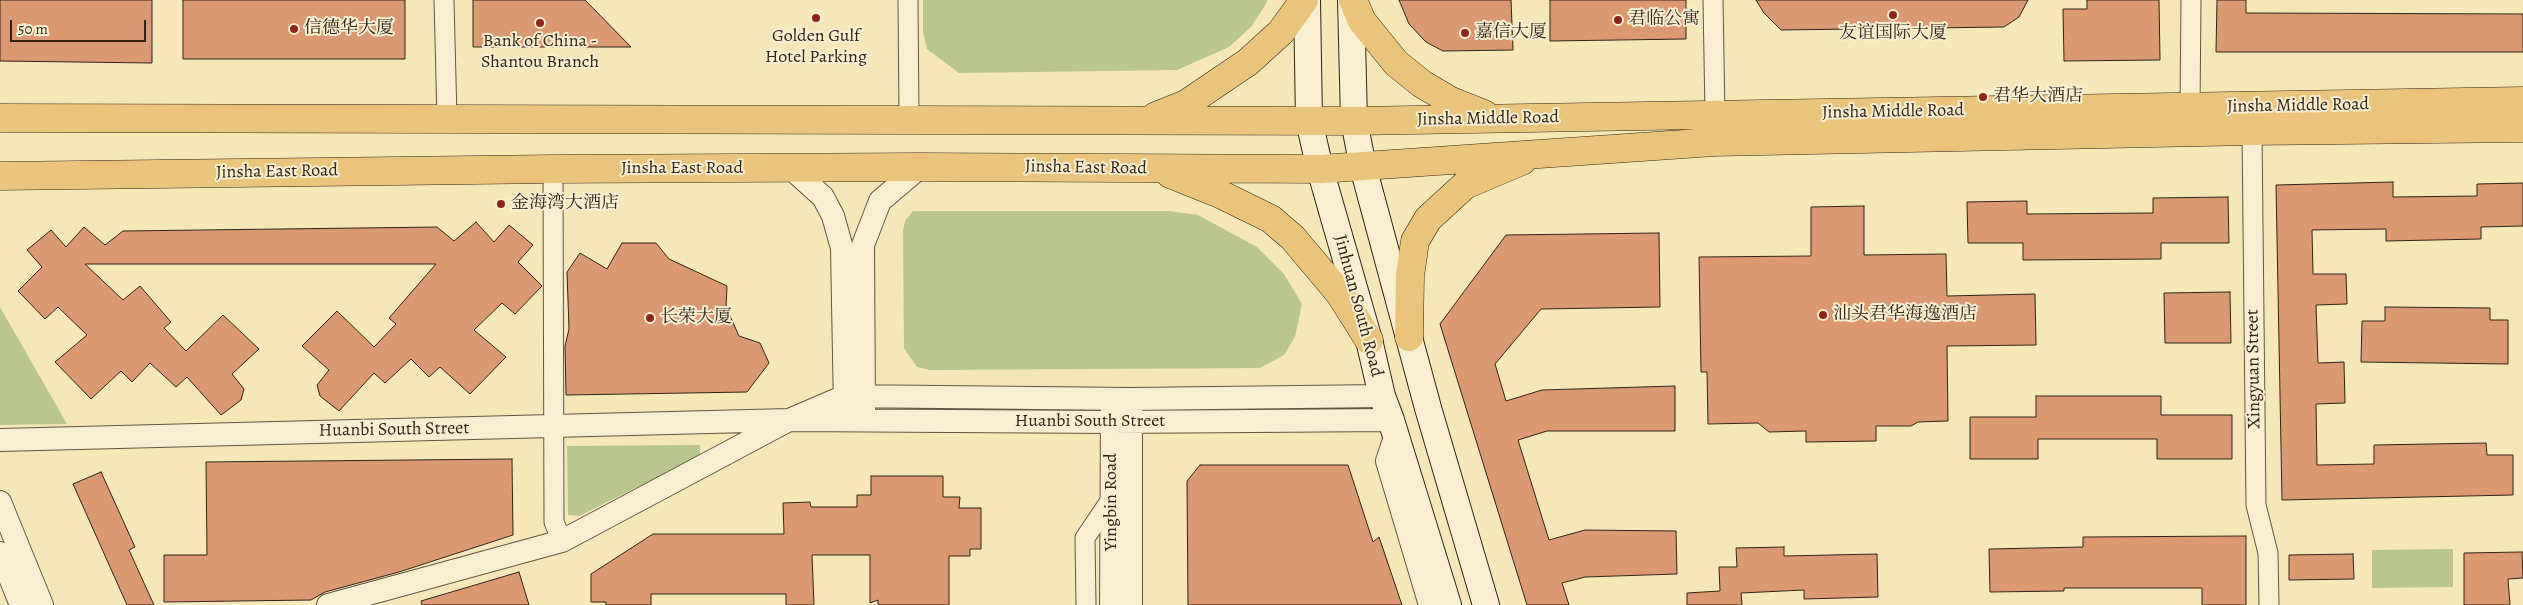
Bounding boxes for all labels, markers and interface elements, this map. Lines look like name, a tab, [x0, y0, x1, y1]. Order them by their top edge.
place label: 君临公寓	[1628, 9, 1700, 31]
marker: 友谊国际大厦	[1887, 9, 1899, 21]
scale bar	[12, 10, 149, 42]
marker: Golden Gulf Hotel Parking	[810, 12, 822, 24]
marker: 君临公寓	[1612, 14, 1624, 26]
marker: Bank of China - Shantou Branch	[534, 17, 546, 29]
place label: 信德华大厦	[304, 18, 394, 40]
text: 50 m	[18, 19, 48, 39]
place label: 嘉信大厦	[1475, 22, 1547, 44]
marker: 信德华大厦	[288, 23, 300, 35]
place label: 友谊国际大厦	[1839, 23, 1947, 45]
place label: Golden Gulf Hotel Parking	[765, 26, 867, 68]
marker: 嘉信大厦	[1459, 27, 1471, 39]
place label: Bank of China - Shantou Branch	[481, 31, 599, 74]
place label: 君华大酒店	[1993, 86, 2083, 108]
marker: 君华大酒店	[1977, 91, 1989, 103]
street label: Jinsha Middle Road	[2227, 94, 2369, 118]
street label: Jinsha Middle Road	[1822, 100, 1964, 124]
street label: Jinsha Middle Road	[1417, 107, 1559, 131]
street label: Jinsha East Road	[1025, 156, 1147, 180]
street label: Jinsha East Road	[621, 158, 743, 180]
street label: Jinsha East Road	[216, 160, 338, 184]
place label: 金海湾大酒店	[511, 193, 619, 215]
marker: 金海湾大酒店	[495, 198, 507, 210]
street label: Jinhuan South Road	[1329, 233, 1387, 379]
place label: 汕头君华海逸酒店	[1833, 304, 1977, 326]
place label: 长荣大厦	[660, 307, 732, 329]
marker: 汕头君华海逸酒店	[1817, 309, 1829, 321]
street label: Xingyuan Street	[2242, 309, 2266, 429]
marker: 长荣大厦	[644, 312, 656, 324]
street label: Huanbi South Street	[1015, 411, 1165, 433]
street label: Huanbi South Street	[319, 418, 469, 442]
street label: Yingbin Road	[1101, 453, 1123, 551]

